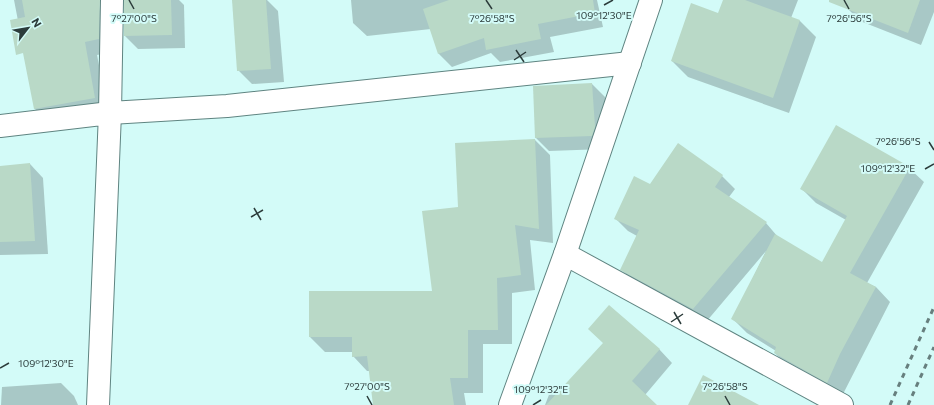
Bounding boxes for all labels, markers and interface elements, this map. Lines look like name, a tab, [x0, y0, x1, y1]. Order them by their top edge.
north arrow	[8, 8, 48, 48]
text: 109°12'30"E	[576, 9, 632, 21]
text: 7°27'00"S	[111, 12, 157, 24]
text: 7°26'58"S	[469, 12, 515, 24]
text: 7°26'56"S	[826, 12, 872, 24]
text: N	[29, 16, 45, 29]
text: 7°26'56"S	[875, 135, 921, 147]
text: 109°12'32"E	[861, 162, 915, 174]
text: 109°12'30"E	[18, 357, 74, 369]
text: 7°27'00"S	[344, 380, 390, 392]
text: 7°26'58"S	[702, 380, 748, 392]
text: 109°12'32"E	[514, 383, 568, 395]

